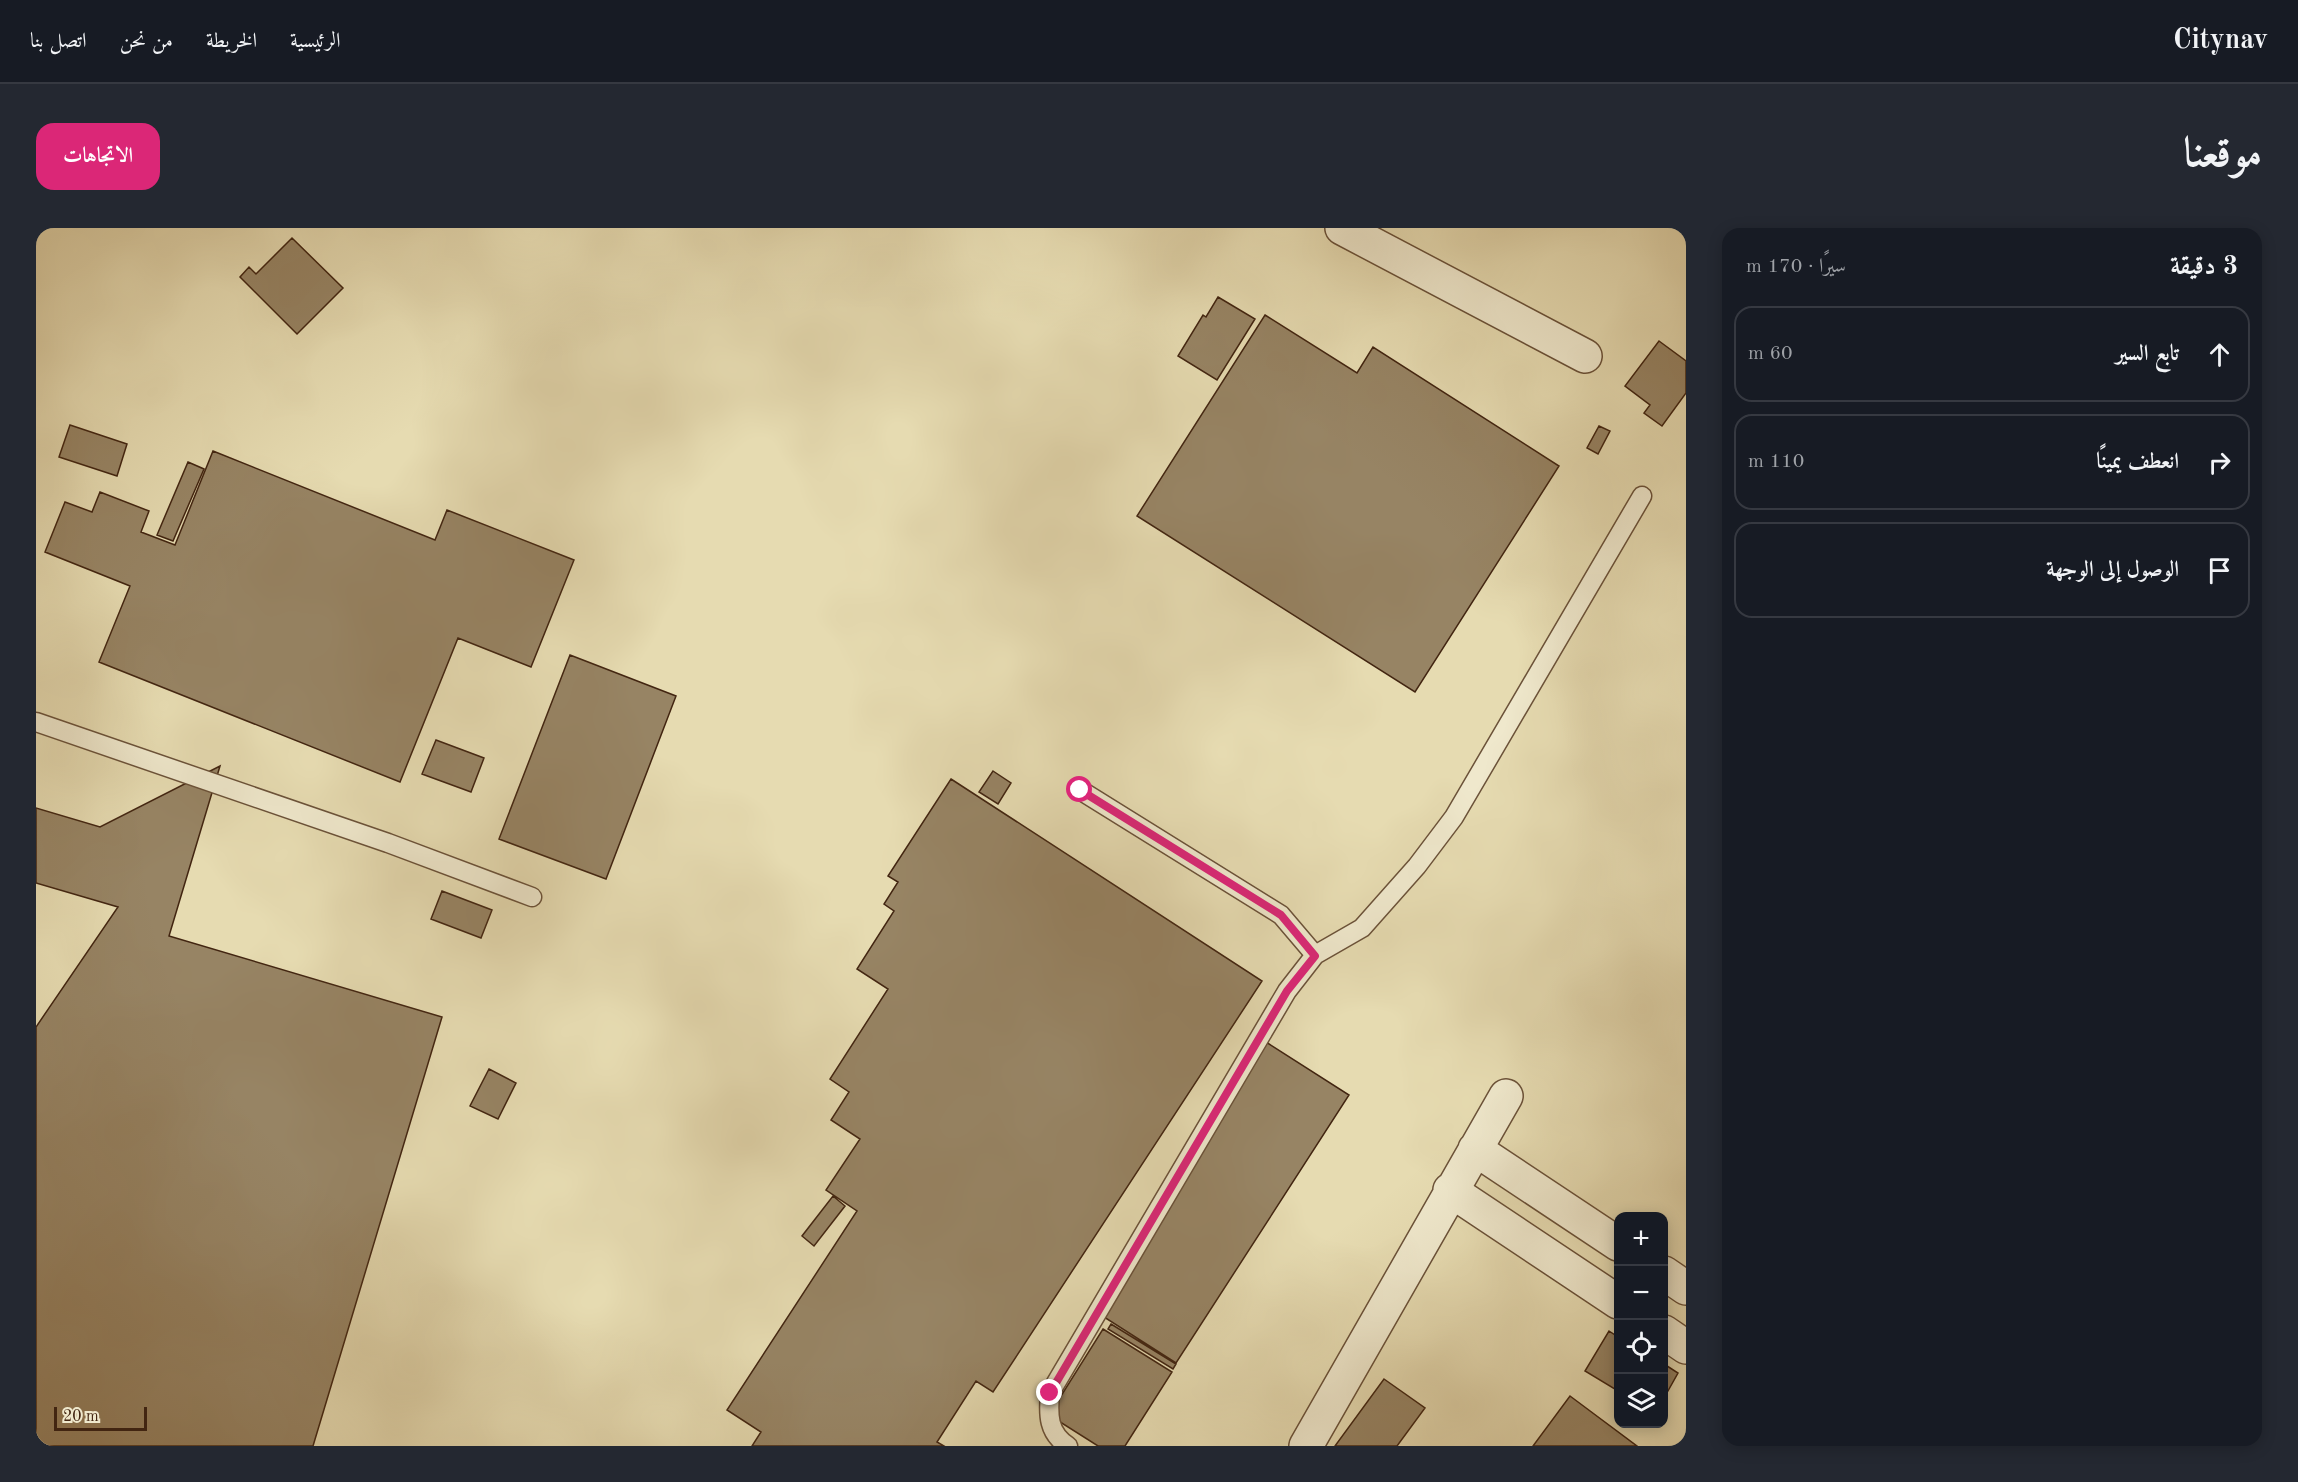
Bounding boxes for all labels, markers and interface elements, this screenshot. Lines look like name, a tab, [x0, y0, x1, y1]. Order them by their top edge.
text: Citynav	[2173, 27, 2268, 55]
text: اتصل بنا	[30, 31, 87, 52]
text: من نحن	[120, 31, 173, 52]
text: الخريطة	[206, 31, 257, 52]
text: الرئيسية	[290, 31, 341, 52]
button: الاتجاهات	[36, 123, 160, 190]
text: موقعنا	[2184, 134, 2262, 176]
text: 3 دقيقة	[2170, 254, 2238, 280]
text: سيرًا · 170 m	[1746, 257, 1846, 277]
icon: ahead	[2203, 338, 2236, 371]
text: تابع السير	[2115, 343, 2179, 365]
text: 60 m	[1748, 344, 1793, 364]
icon: right	[2203, 446, 2236, 479]
text: انعطف يمينًا	[2096, 451, 2179, 473]
text: 110 m	[1748, 452, 1804, 472]
icon: arrive	[2203, 554, 2236, 587]
text: الوصول إلى الوجهة	[2046, 559, 2179, 581]
route start	[1066, 776, 1092, 802]
map controls	[1614, 1212, 1668, 1428]
button: +	[1614, 1212, 1668, 1266]
button: −	[1614, 1266, 1668, 1320]
button: locate	[1614, 1320, 1668, 1374]
button: layers	[1614, 1374, 1668, 1428]
route end	[1036, 1379, 1062, 1405]
scale bar	[54, 1404, 147, 1432]
text: 20 m	[63, 1409, 99, 1425]

